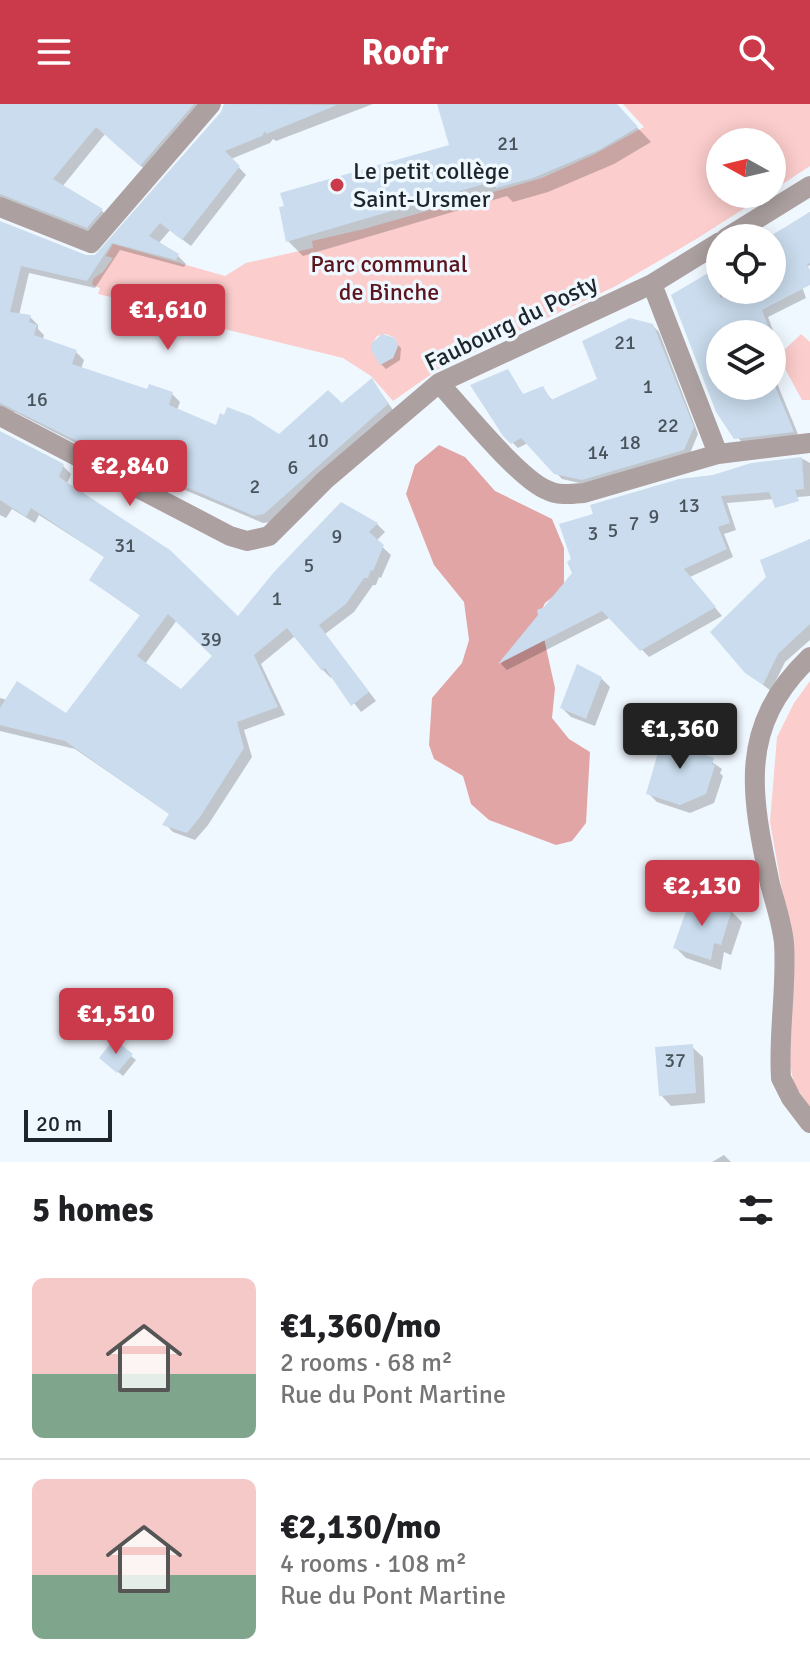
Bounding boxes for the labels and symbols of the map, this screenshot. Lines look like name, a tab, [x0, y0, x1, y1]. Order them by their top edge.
north arrow	[706, 128, 786, 208]
house number: 21	[497, 131, 519, 156]
place label: Le petit collège Saint-Ursmer	[353, 156, 510, 214]
marker: Le petit collège Saint-Ursmer	[328, 176, 346, 194]
park label: Parc communal de Binche	[310, 249, 468, 307]
street label: Faubourg du Posty	[420, 268, 602, 378]
pin: €1,610	[103, 284, 233, 352]
house number: 21	[614, 330, 636, 355]
house number: 1	[643, 374, 653, 399]
house number: 16	[26, 387, 48, 412]
house number: 22	[657, 413, 679, 438]
house number: 10	[307, 428, 329, 453]
house number: 18	[619, 430, 641, 455]
pin: €2,840	[65, 440, 195, 508]
house number: 14	[587, 440, 609, 465]
house number: 6	[288, 455, 298, 480]
house number: 2	[250, 474, 260, 499]
house number: 13	[678, 493, 700, 518]
house number: 9	[649, 504, 659, 529]
house number: 7	[629, 511, 639, 536]
house number: 5	[608, 518, 618, 543]
house number: 3	[588, 521, 598, 546]
house number: 9	[332, 524, 342, 549]
house number: 31	[114, 533, 136, 558]
house number: 5	[304, 553, 314, 578]
house number: 1	[272, 586, 282, 611]
house number: 39	[200, 627, 222, 652]
pin: €1,360	[615, 703, 745, 771]
pin: €2,130	[637, 860, 767, 928]
pin: €1,510	[51, 988, 181, 1056]
house number: 37	[664, 1048, 686, 1073]
scale bar	[24, 1106, 112, 1142]

